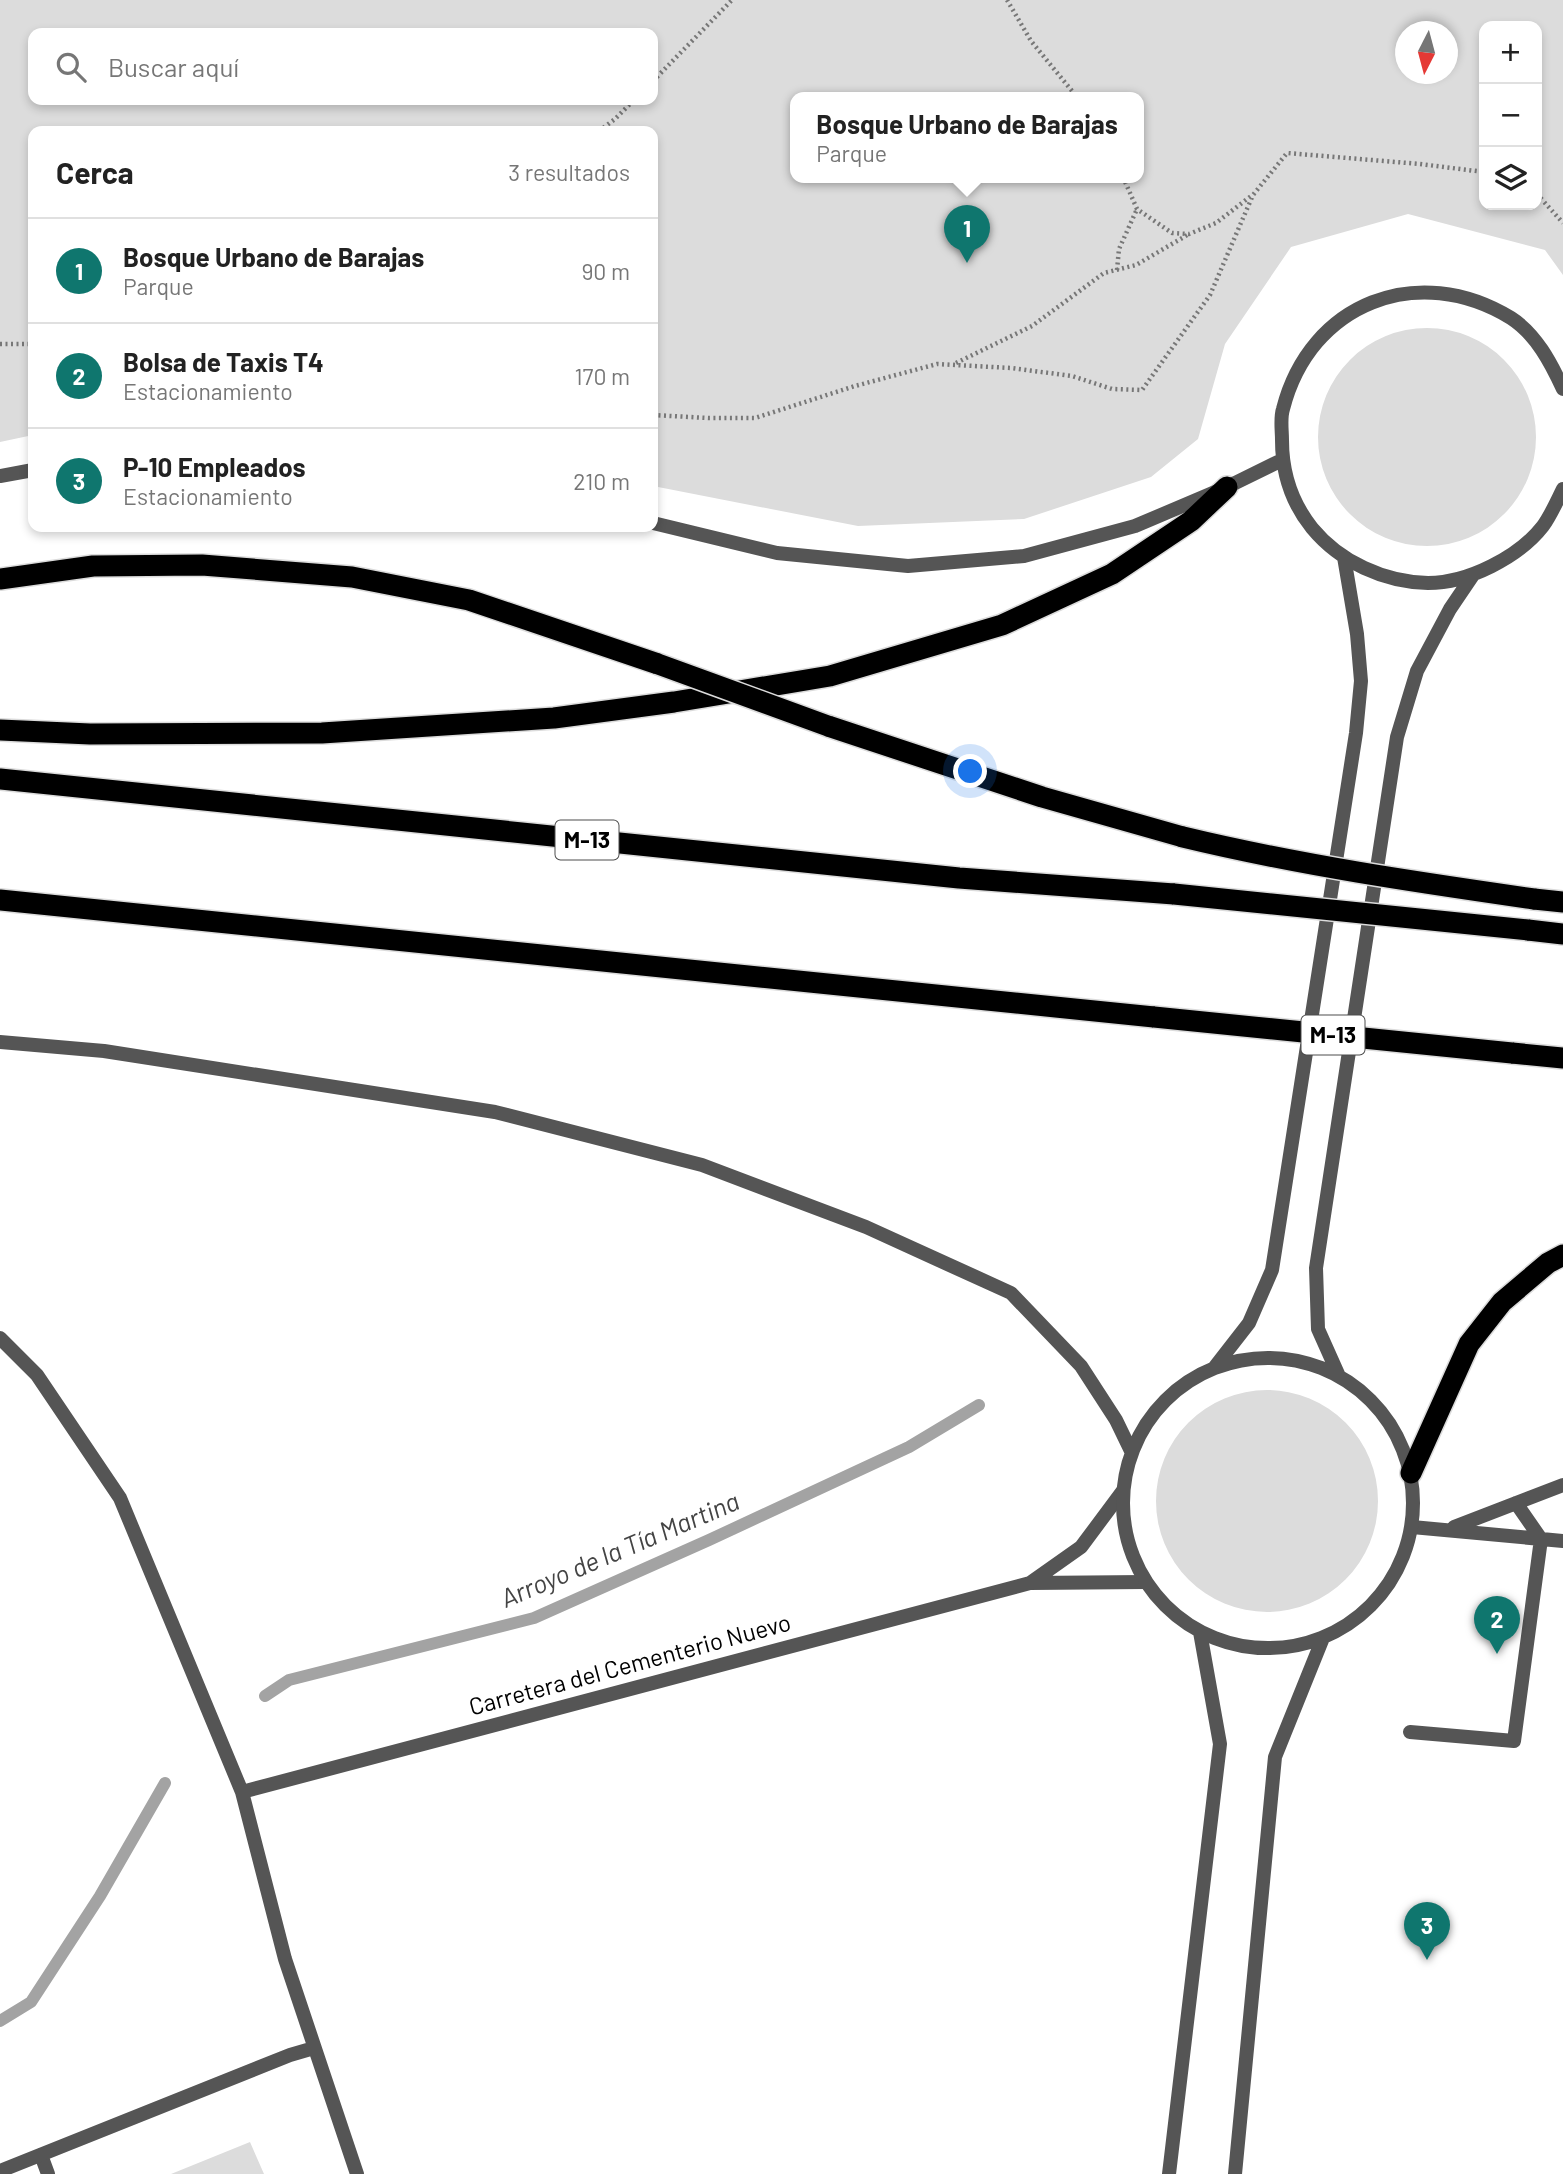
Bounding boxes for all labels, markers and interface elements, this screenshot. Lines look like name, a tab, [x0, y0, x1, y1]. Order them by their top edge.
north arrow	[1395, 21, 1458, 84]
map controls	[1479, 21, 1542, 210]
button: +	[1479, 21, 1542, 84]
search box	[28, 28, 658, 105]
icon: search	[52, 48, 90, 86]
text: Buscar aquí	[108, 51, 239, 82]
button: −	[1479, 84, 1542, 147]
popup	[790, 92, 1144, 183]
text: Bosque Urbano de Barajas	[816, 108, 1118, 139]
text: Parque	[816, 139, 887, 167]
button: layers	[1479, 147, 1542, 210]
text: Cerca	[56, 154, 134, 190]
text: 3 resultados	[508, 158, 630, 186]
pin: 1	[944, 205, 990, 263]
text: Bosque Urbano de Barajas	[123, 241, 424, 272]
text: 1	[75, 257, 83, 285]
text: 90 m	[581, 257, 630, 285]
text: Parque	[123, 272, 194, 300]
text: Bolsa de Taxis T4	[123, 346, 324, 377]
text: 2	[73, 362, 85, 390]
text: 170 m	[574, 362, 630, 390]
text: Estacionamiento	[123, 377, 293, 405]
text: P-10 Empleados	[123, 451, 306, 482]
text: 3	[73, 467, 85, 495]
text: 210 m	[573, 467, 630, 495]
text: Estacionamiento	[123, 482, 293, 510]
your location	[953, 754, 987, 788]
road number: M-13	[556, 820, 618, 860]
road number: M-13	[1302, 1016, 1364, 1054]
water label: Arroyo de la Tía Martina	[495, 1484, 743, 1613]
pin: 2	[1474, 1596, 1520, 1654]
street label: Carretera del Cementerio Nuevo	[465, 1607, 794, 1721]
pin: 3	[1404, 1902, 1450, 1960]

